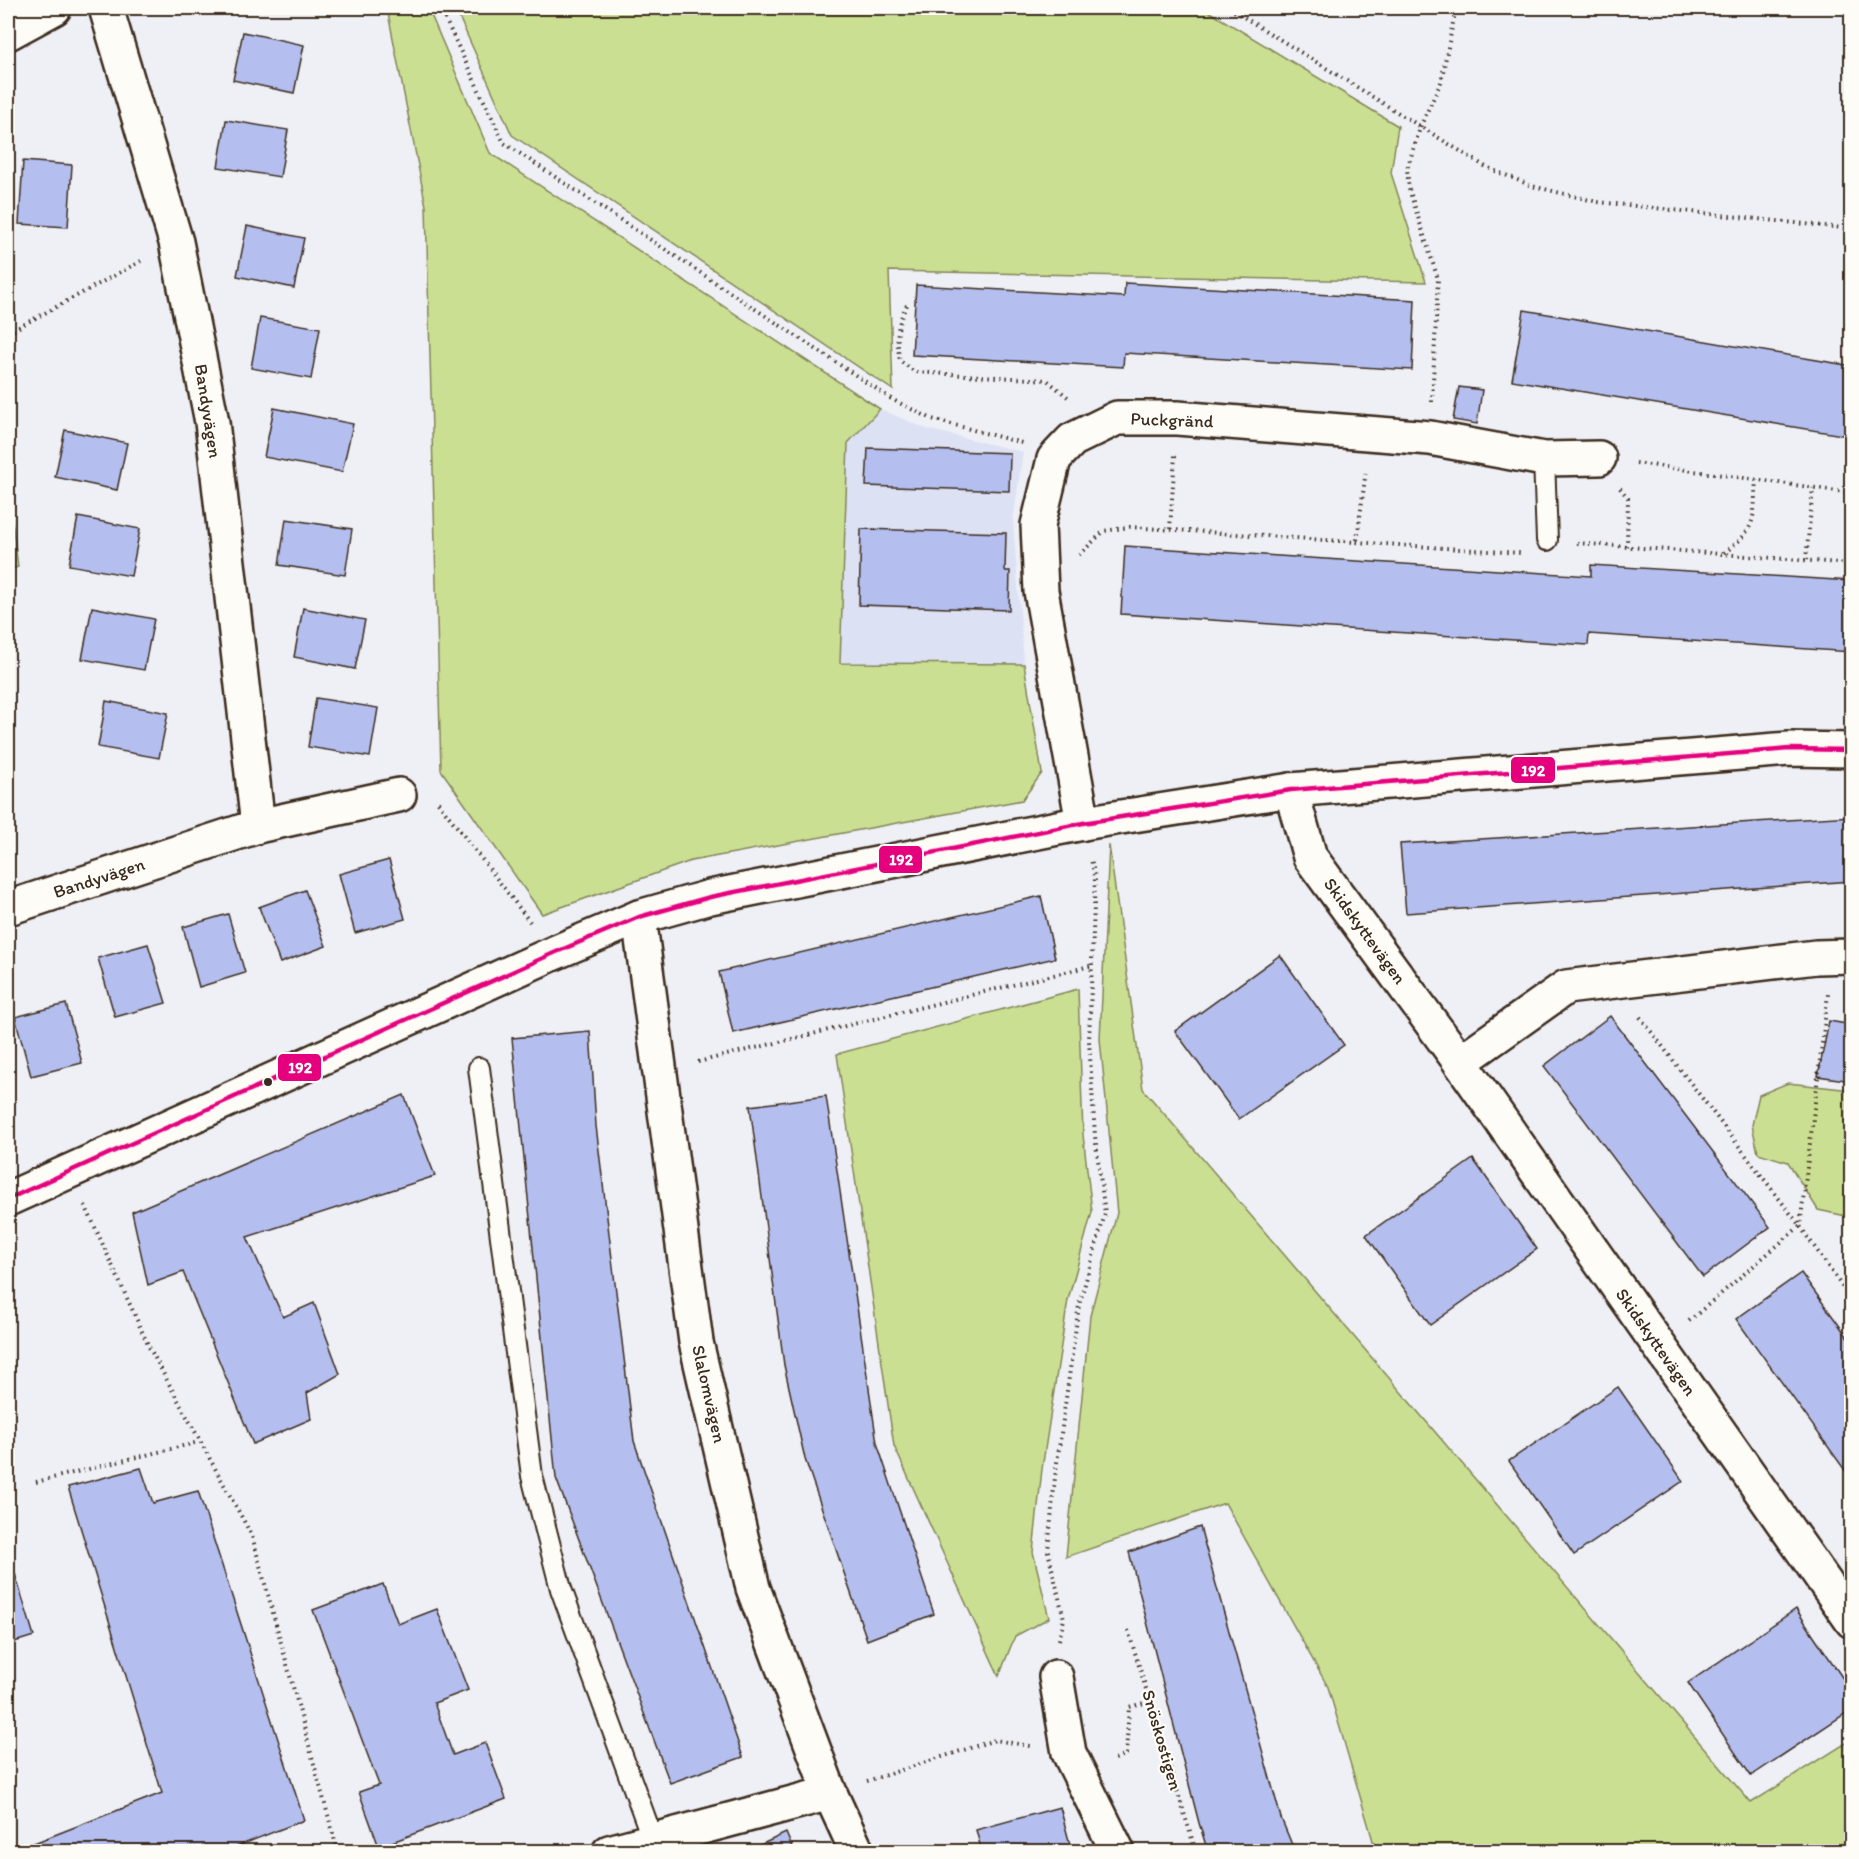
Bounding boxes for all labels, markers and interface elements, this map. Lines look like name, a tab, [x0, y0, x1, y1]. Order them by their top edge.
street label: Bandyvägen	[190, 362, 226, 460]
street label: Puckgränd	[1130, 408, 1214, 432]
line badge: 192	[1510, 756, 1556, 784]
text: 192	[1521, 761, 1546, 780]
line badge: 192	[878, 845, 923, 874]
text: 192	[889, 850, 914, 869]
street label: Bandyvägen	[50, 853, 148, 903]
street label: Skidskyttevägen	[1319, 874, 1411, 989]
line badge: 192	[277, 1053, 322, 1082]
text: 192	[288, 1058, 313, 1077]
unlabelled marker	[262, 1076, 274, 1088]
street label: Skidskyttevägen	[1611, 1284, 1701, 1400]
street label: Slalomvägen	[687, 1343, 731, 1445]
street label: Snöskostigen	[1137, 1687, 1187, 1793]

